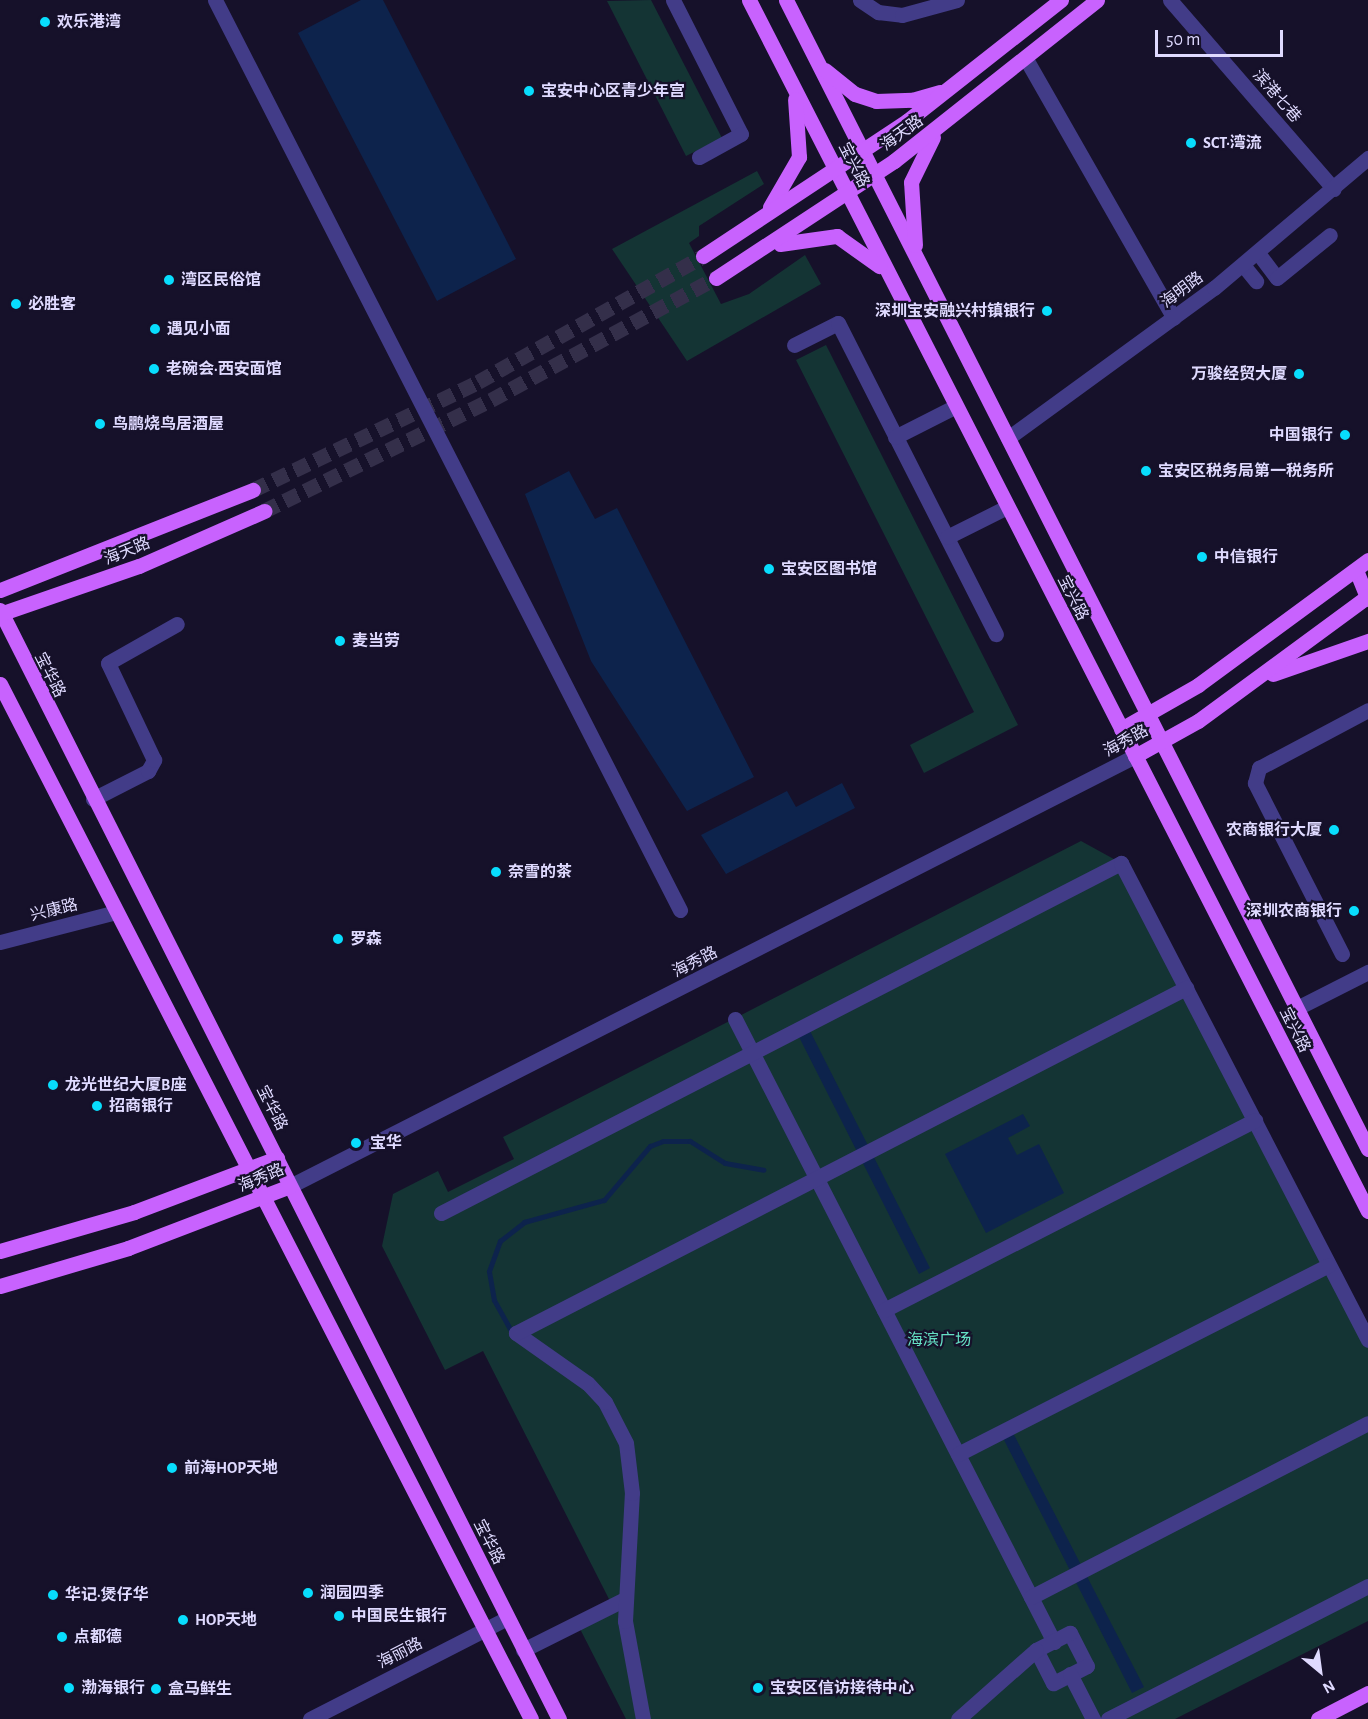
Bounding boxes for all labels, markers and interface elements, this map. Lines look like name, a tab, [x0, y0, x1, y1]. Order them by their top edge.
place label: 欢乐港湾	[57, 12, 121, 32]
marker: 欢乐港湾	[38, 15, 52, 29]
scale bar	[1158, 18, 1286, 56]
text: 50 m	[1166, 31, 1200, 49]
street label: 滨港七巷	[1249, 66, 1305, 126]
place label: 宝安中心区青少年宫	[541, 81, 685, 101]
marker: 宝安中心区青少年宫	[522, 84, 536, 98]
street label: 海天路	[877, 111, 927, 155]
place label: SCT·湾流	[1203, 133, 1262, 153]
marker: SCT·湾流	[1184, 136, 1198, 150]
street label: 宝兴路	[835, 139, 873, 191]
street label: 海明路	[1157, 268, 1207, 312]
place label: 湾区民俗馆	[181, 270, 261, 290]
marker: 湾区民俗馆	[162, 273, 176, 287]
place label: 必胜客	[28, 294, 76, 314]
marker: 必胜客	[9, 297, 23, 311]
place label: 深圳宝安融兴村镇银行	[875, 301, 1035, 321]
marker: 深圳宝安融兴村镇银行	[1040, 304, 1054, 318]
place label: 遇见小面	[167, 319, 231, 339]
marker: 遇见小面	[148, 322, 162, 336]
place label: 老碗会·西安面馆	[166, 359, 282, 379]
marker: 老碗会·西安面馆	[147, 362, 161, 376]
place label: 万骏经贸大厦	[1191, 364, 1287, 384]
marker: 万骏经贸大厦	[1292, 367, 1306, 381]
place label: 鸟鹏烧鸟居酒屋	[112, 414, 224, 434]
marker: 鸟鹏烧鸟居酒屋	[93, 417, 107, 431]
place label: 中国银行	[1269, 425, 1333, 445]
marker: 中国银行	[1338, 428, 1352, 442]
place label: 宝安区税务局第一税务所	[1158, 461, 1334, 481]
marker: 宝安区税务局第一税务所	[1139, 464, 1153, 478]
street label: 海天路	[101, 533, 153, 569]
place label: 中信银行	[1214, 547, 1278, 567]
marker: 中信银行	[1195, 550, 1209, 564]
place label: 宝安区图书馆	[781, 559, 877, 579]
marker: 宝安区图书馆	[762, 562, 776, 576]
street label: 宝兴路	[1054, 572, 1092, 624]
place label: 麦当劳	[352, 631, 400, 651]
marker: 麦当劳	[333, 634, 347, 648]
street label: 宝华路	[31, 649, 69, 701]
street label: 海秀路	[1100, 721, 1152, 761]
place label: 农商银行大厦	[1226, 820, 1322, 840]
marker: 农商银行大厦	[1327, 823, 1341, 837]
place label: 奈雪的茶	[508, 862, 572, 882]
marker: 奈雪的茶	[489, 865, 503, 879]
street label: 兴康路	[28, 895, 80, 925]
place label: 深圳农商银行	[1246, 901, 1342, 921]
marker: 深圳农商银行	[1347, 904, 1361, 918]
place label: 罗森	[350, 929, 382, 949]
marker: 罗森	[331, 932, 345, 946]
street label: 海秀路	[669, 943, 721, 981]
street label: 宝兴路	[1276, 1004, 1314, 1056]
place label: 龙光世纪大厦B座	[65, 1075, 186, 1095]
marker: 龙光世纪大厦B座	[46, 1078, 60, 1092]
street label: 宝华路	[253, 1082, 291, 1134]
place label: 招商银行	[109, 1096, 173, 1116]
marker: 招商银行	[90, 1099, 104, 1113]
place label: 宝华	[370, 1133, 402, 1153]
marker: 宝华	[347, 1134, 365, 1152]
street label: 海秀路	[235, 1160, 287, 1196]
park label: 海滨广场	[907, 1330, 971, 1350]
place label: 前海HOP天地	[184, 1458, 278, 1478]
marker: 前海HOP天地	[165, 1461, 179, 1475]
street label: 宝华路	[470, 1516, 508, 1568]
place label: 润园四季	[320, 1583, 384, 1603]
place label: 华记·煲仔华	[65, 1585, 149, 1605]
marker: 润园四季	[301, 1586, 315, 1600]
marker: 华记·煲仔华	[46, 1588, 60, 1602]
place label: 中国民生银行	[351, 1606, 447, 1626]
marker: 中国民生银行	[332, 1609, 346, 1623]
place label: HOP天地	[195, 1610, 257, 1630]
marker: HOP天地	[176, 1613, 190, 1627]
place label: 点都德	[74, 1627, 122, 1647]
marker: 点都德	[55, 1630, 69, 1644]
street label: 海丽路	[374, 1634, 426, 1672]
north arrow	[1290, 1641, 1350, 1701]
text: N	[1320, 1677, 1337, 1696]
place label: 渤海银行	[81, 1678, 145, 1698]
place label: 宝安区信访接待中心	[770, 1678, 914, 1698]
place label: 盒马鲜生	[168, 1679, 232, 1699]
marker: 渤海银行	[62, 1681, 76, 1695]
marker: 宝安区信访接待中心	[751, 1681, 765, 1695]
marker: 盒马鲜生	[149, 1682, 163, 1696]

